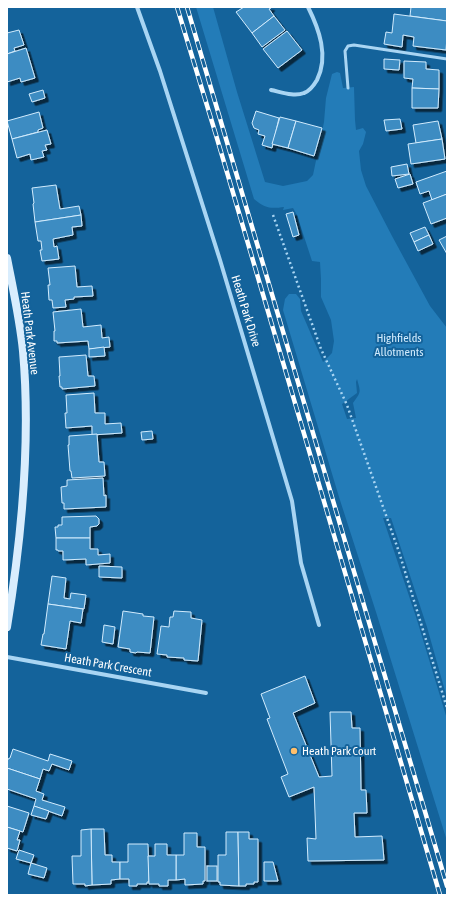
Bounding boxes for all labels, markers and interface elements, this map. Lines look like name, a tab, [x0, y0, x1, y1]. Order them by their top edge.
street label: Heath Park Drive	[229, 274, 263, 348]
street label: Heath Park Avenue	[18, 291, 42, 375]
park label: Highfields Allotments	[375, 331, 423, 359]
street label: Heath Park Crescent	[63, 650, 153, 680]
place label: Heath Park Court	[302, 744, 377, 758]
marker: Heath Park Court	[289, 746, 299, 756]

